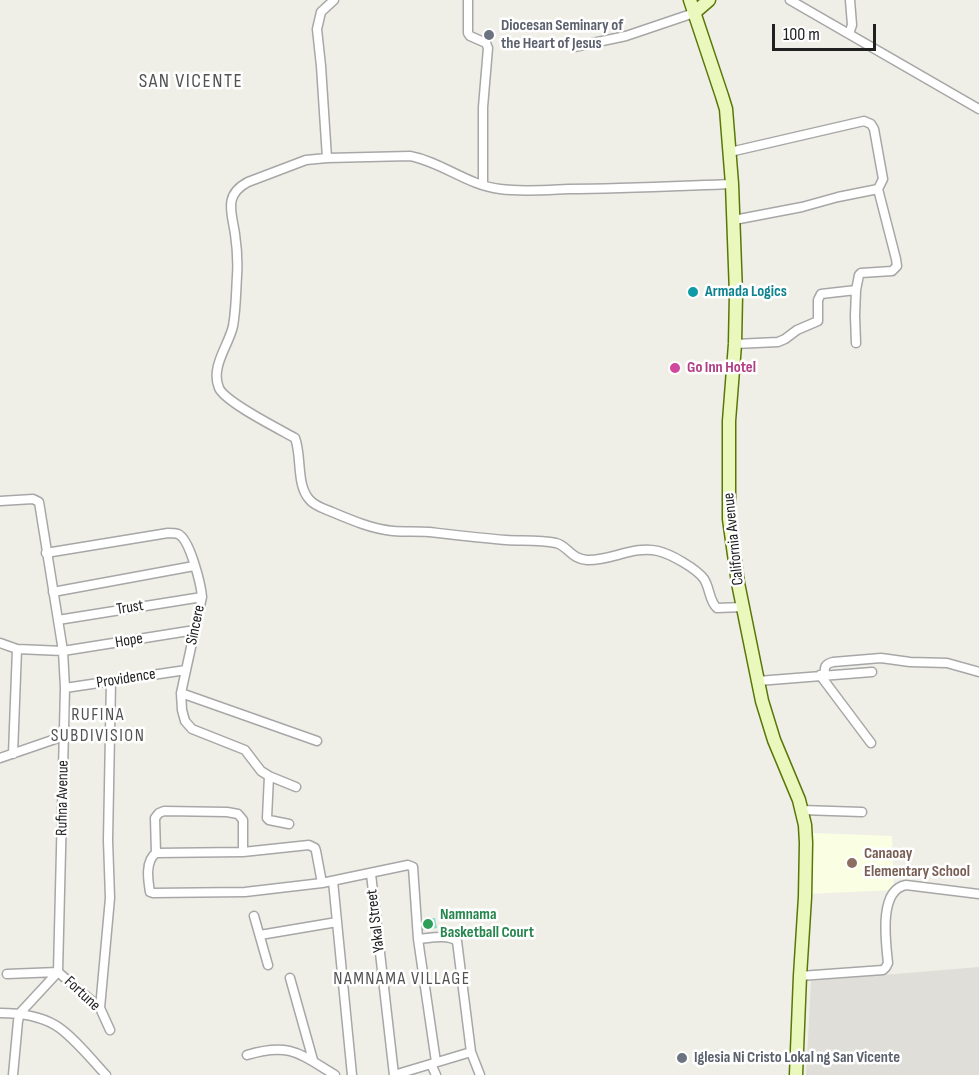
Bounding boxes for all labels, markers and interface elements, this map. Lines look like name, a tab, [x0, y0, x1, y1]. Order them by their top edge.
scale bar	[775, 12, 878, 50]
place label: Diocesan Seminary of the Heart of Jesus	[501, 16, 623, 54]
text: 100 m	[783, 24, 820, 45]
marker: Diocesan Seminary of the Heart of Jesus	[482, 28, 496, 42]
district label: SAN VICENTE	[139, 70, 243, 94]
place label: Armada Logics	[705, 282, 787, 302]
marker: Armada Logics	[686, 285, 700, 299]
place label: Go Inn Hotel	[687, 358, 756, 378]
marker: Go Inn Hotel	[668, 361, 682, 375]
street label: California Avenue	[720, 492, 748, 586]
street label: Trust	[115, 596, 145, 620]
street label: Sincere	[182, 603, 210, 647]
street label: Hope	[114, 629, 144, 653]
street label: Providence	[95, 665, 157, 693]
district label: RUFINA SUBDIVISION	[51, 704, 145, 746]
street label: Rufina Avenue	[53, 760, 73, 836]
place label: Canaoay Elementary School	[864, 844, 970, 882]
marker: Canaoay Elementary School	[845, 856, 859, 870]
street label: Yakal Street	[363, 888, 389, 954]
place label: Namnama Basketball Court	[440, 905, 534, 943]
marker: Namnama Basketball Court	[421, 917, 435, 931]
district label: NAMNAMA VILLAGE	[333, 968, 471, 990]
street label: Fortune	[60, 973, 104, 1015]
place label: Iglesia Ni Cristo Lokal ng San Vicente	[694, 1048, 900, 1068]
marker: Iglesia Ni Cristo Lokal ng San Vicente	[675, 1051, 689, 1065]

